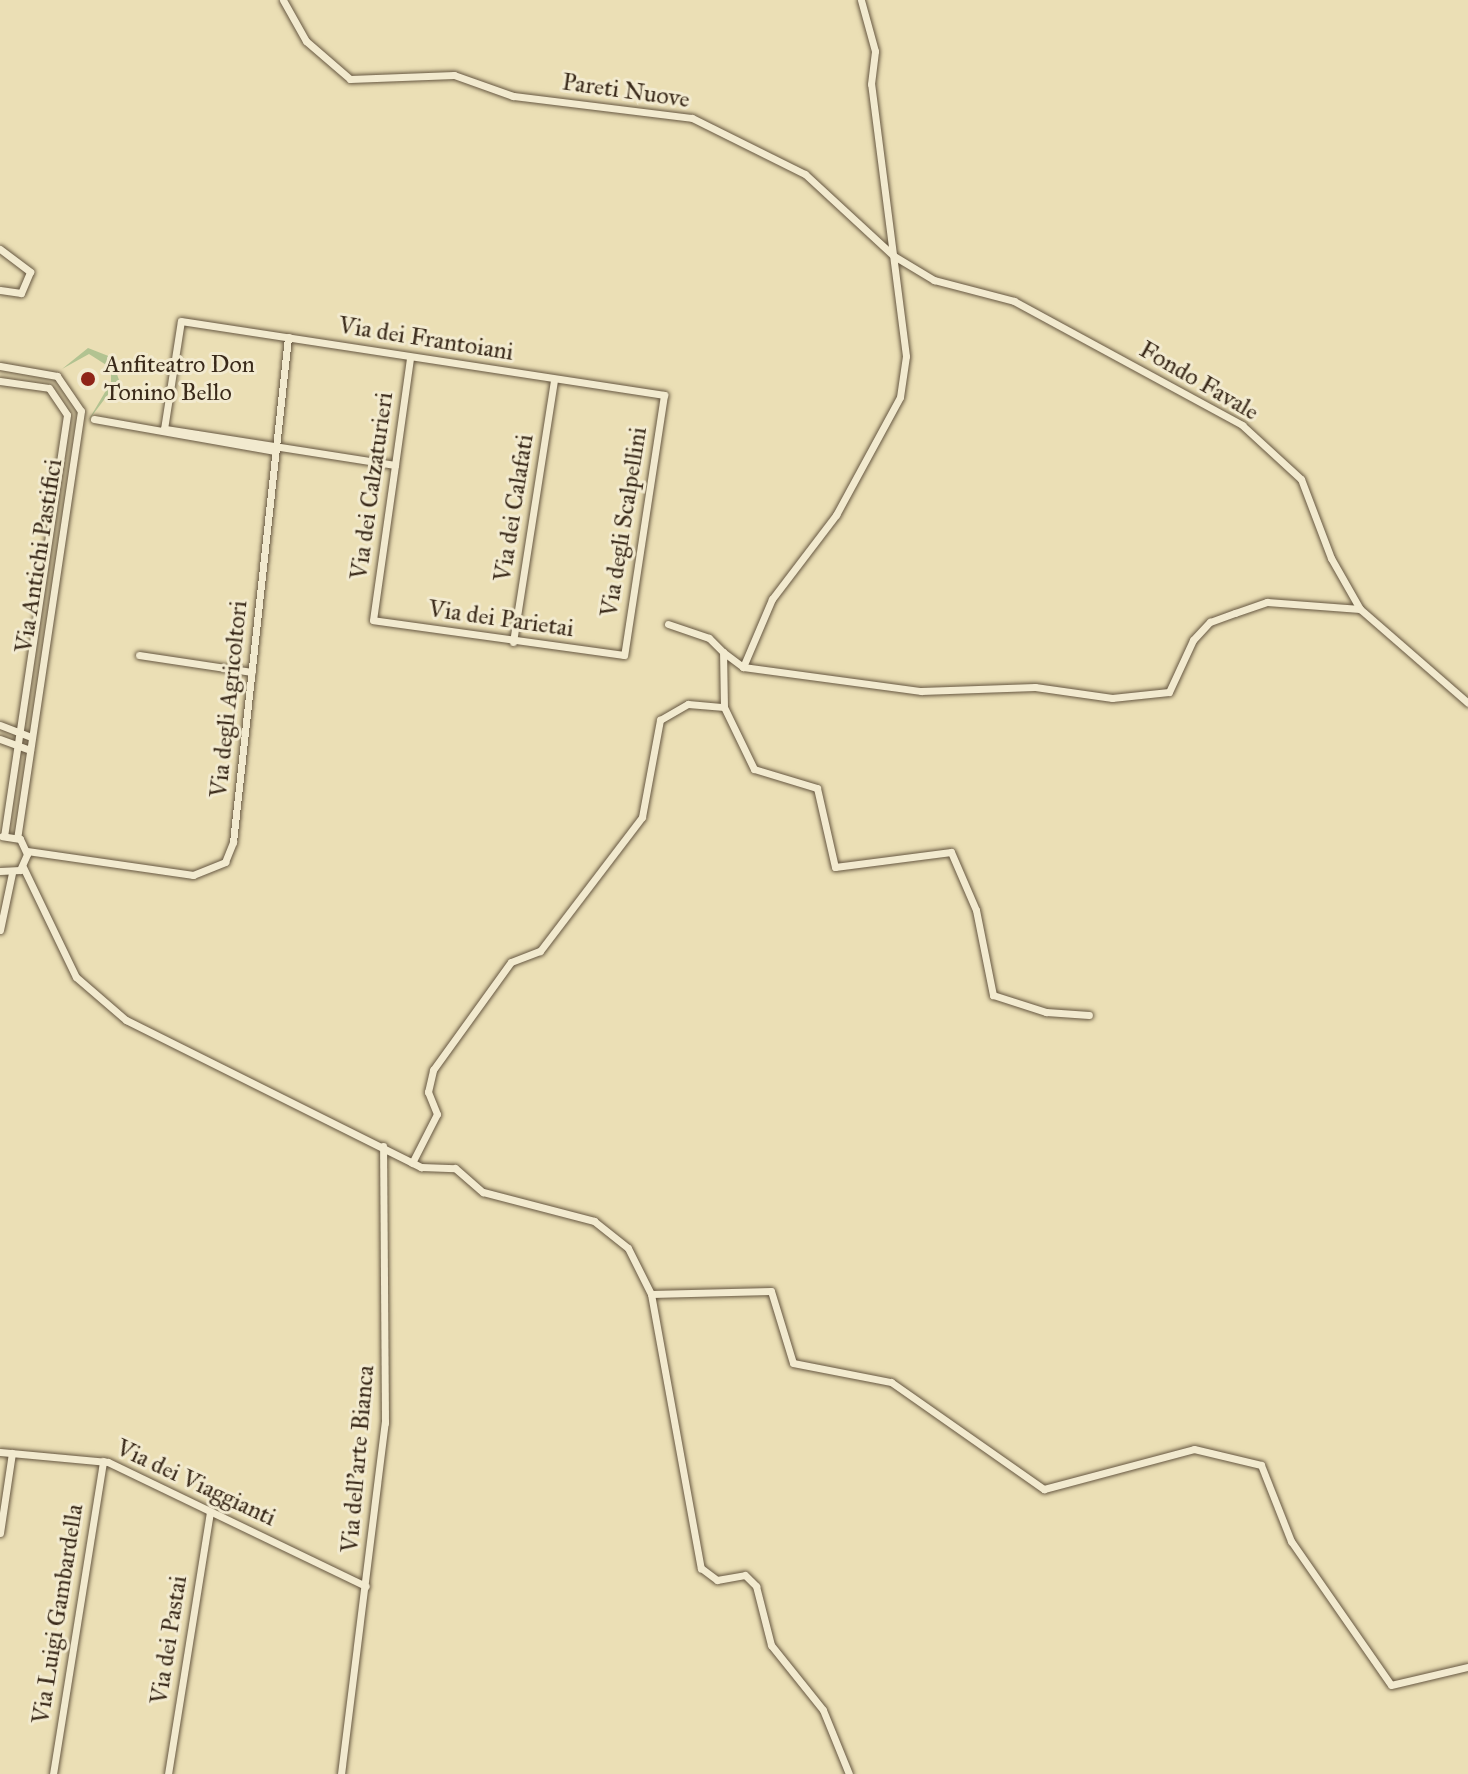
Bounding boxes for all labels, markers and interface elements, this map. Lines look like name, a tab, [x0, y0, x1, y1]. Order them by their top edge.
street label: Pareti Nuove	[560, 68, 692, 114]
street label: Via dei Frantoiani	[337, 311, 515, 367]
street label: Fondo Favale	[1134, 335, 1264, 427]
place label: Anfiteatro Don Tonino Bello	[104, 351, 255, 407]
marker: Anfiteatro Don Tonino Bello	[79, 370, 97, 388]
street label: Via dei Calzaturieri	[345, 390, 399, 582]
street label: Via degli Scalpellini	[595, 425, 653, 619]
street label: Via dei Calafati	[488, 432, 540, 584]
street label: Via Antichi Pastifici	[9, 457, 69, 655]
street label: Via dei Parietai	[426, 595, 576, 643]
street label: Via degli Agricoltori	[204, 599, 254, 799]
street label: Via dell'arte Bianca	[335, 1364, 381, 1554]
street label: Via dei Viaggianti	[112, 1433, 280, 1533]
street label: Via Luigi Gambardella	[26, 1502, 90, 1726]
street label: Via dei Pastai	[145, 1574, 193, 1706]

